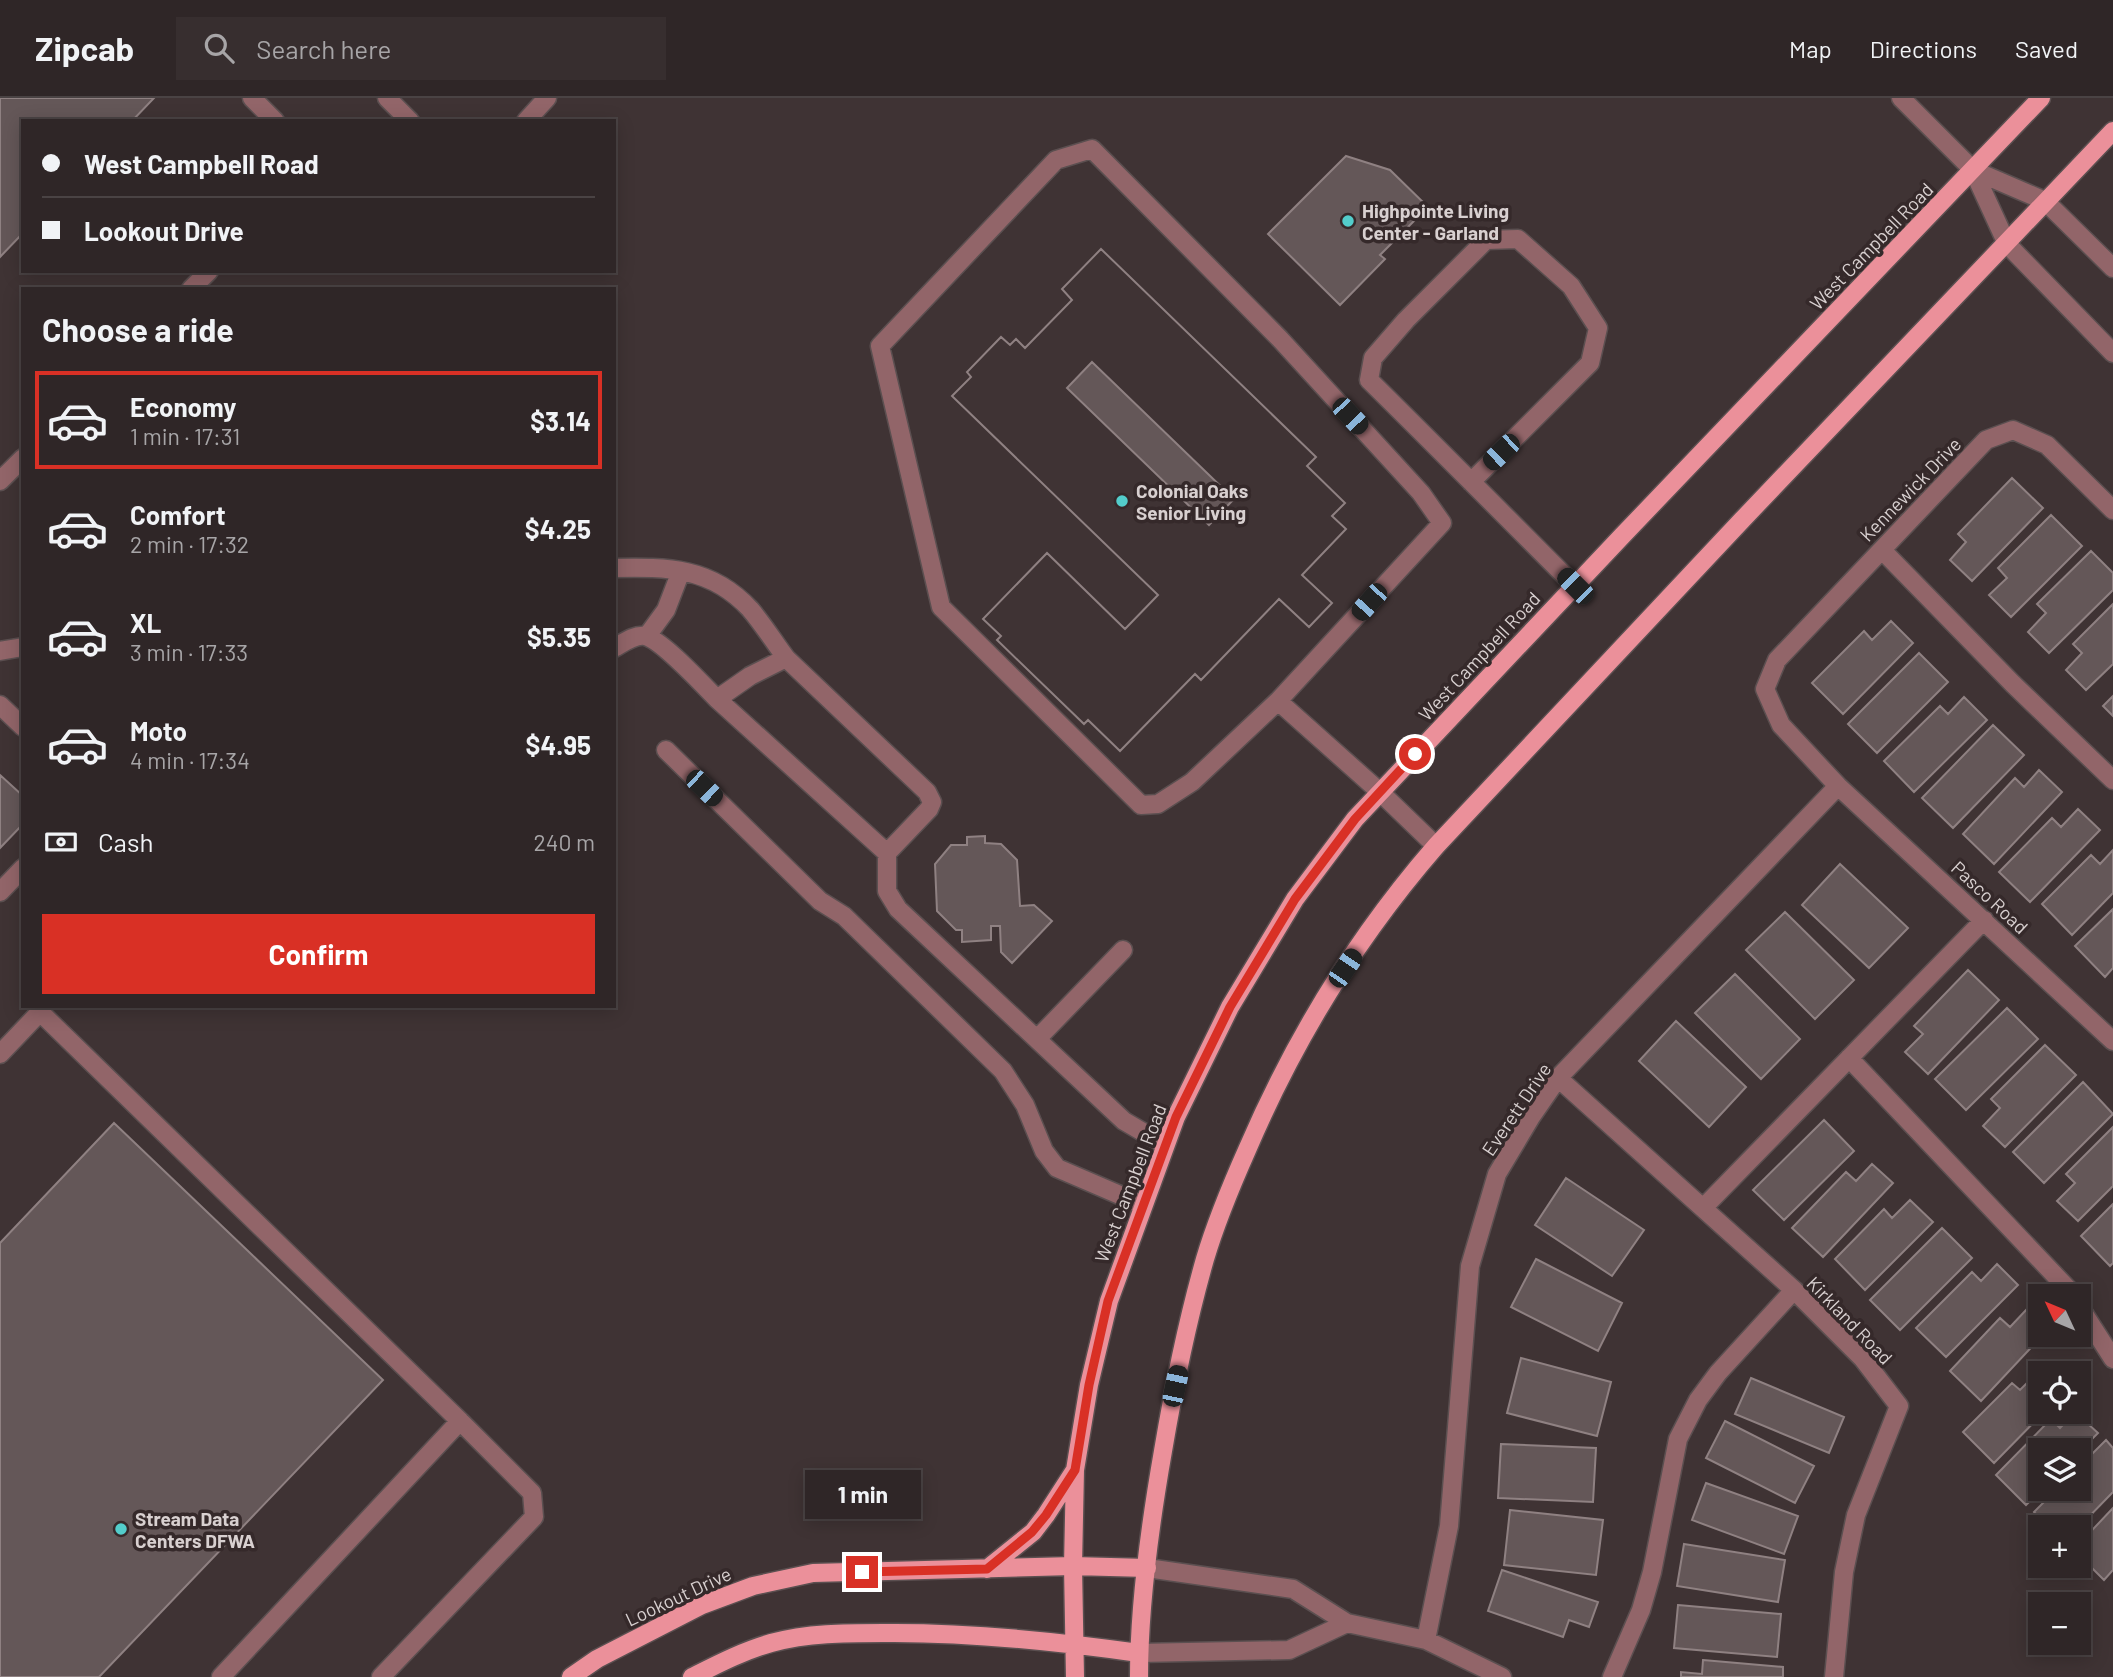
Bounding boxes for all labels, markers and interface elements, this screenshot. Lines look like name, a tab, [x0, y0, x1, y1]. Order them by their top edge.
search box	[176, 17, 666, 80]
text: Zipcab	[35, 28, 134, 68]
icon: search	[200, 29, 238, 67]
text: Search here	[256, 33, 391, 64]
text: Map	[1789, 34, 1832, 63]
text: Directions	[1870, 34, 1977, 63]
text: Saved	[2015, 34, 2078, 63]
text: West Campbell Road	[84, 148, 319, 179]
street label: West Campbell Road	[1804, 178, 1938, 314]
place label: Highpointe Living Center - Garland	[1362, 199, 1509, 244]
marker: Highpointe Living Center - Garland	[1340, 213, 1356, 229]
text: Lookout Drive	[84, 215, 244, 246]
text: Choose a ride	[42, 310, 234, 348]
icon: car	[46, 389, 109, 452]
text: Economy	[130, 391, 236, 422]
car	[1328, 393, 1373, 439]
text: $3.14	[530, 405, 591, 436]
text: 1 min · 17:31	[130, 422, 240, 450]
car	[1479, 430, 1524, 474]
street label: Kennewick Drive	[1855, 432, 1965, 546]
place label: Colonial Oaks Senior Living	[1136, 479, 1248, 524]
marker: Colonial Oaks Senior Living	[1114, 493, 1130, 509]
icon: car	[46, 497, 109, 560]
text: Comfort	[130, 499, 226, 530]
text: $4.25	[525, 513, 591, 544]
text: 2 min · 17:32	[130, 530, 249, 558]
car	[1553, 564, 1598, 608]
car	[1348, 579, 1391, 625]
street label: West Campbell Road	[1413, 587, 1545, 725]
icon: car	[46, 605, 109, 668]
text: XL	[130, 607, 161, 638]
text: $5.35	[527, 621, 591, 652]
text: 3 min · 17:33	[130, 638, 248, 666]
icon: car	[46, 713, 109, 776]
text: Moto	[130, 715, 187, 746]
text: $4.95	[526, 729, 591, 760]
route start	[1399, 738, 1431, 770]
text: 4 min · 17:34	[130, 746, 250, 774]
car	[682, 766, 727, 810]
icon: cash	[42, 823, 80, 861]
text: Cash	[98, 826, 153, 857]
text: 240 m	[533, 828, 595, 856]
street label: Pasco Road	[1947, 856, 2033, 938]
button: Confirm	[42, 914, 595, 994]
car	[1325, 945, 1366, 991]
street label: Everett Drive	[1477, 1058, 1555, 1160]
street label: West Campbell Road	[1089, 1101, 1171, 1265]
street label: Kirkland Road	[1802, 1271, 1898, 1369]
north arrow	[2028, 1284, 2091, 1348]
map controls	[2028, 1284, 2091, 1655]
button: locate	[2028, 1361, 2091, 1424]
car	[1161, 1363, 1190, 1409]
button: layers	[2028, 1438, 2091, 1501]
callout: 1 min	[804, 1470, 920, 1520]
text: 1 min	[838, 1480, 888, 1508]
place label: Stream Data Centers DFWA	[135, 1507, 255, 1552]
button: +	[2028, 1515, 2091, 1578]
marker: Stream Data Centers DFWA	[113, 1521, 129, 1537]
route end	[846, 1556, 878, 1588]
street label: Lookout Drive	[621, 1561, 735, 1631]
button: −	[2028, 1592, 2091, 1655]

